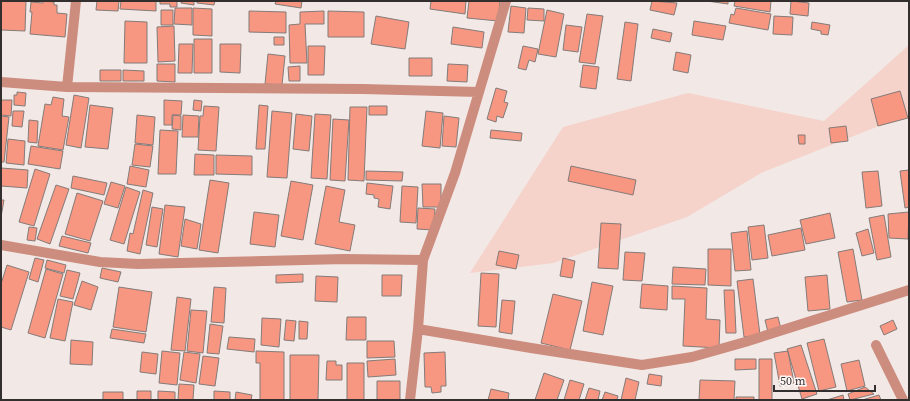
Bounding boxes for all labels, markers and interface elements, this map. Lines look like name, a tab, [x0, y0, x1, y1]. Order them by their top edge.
scale bar	[774, 367, 875, 393]
text: 50 m	[780, 373, 806, 389]

